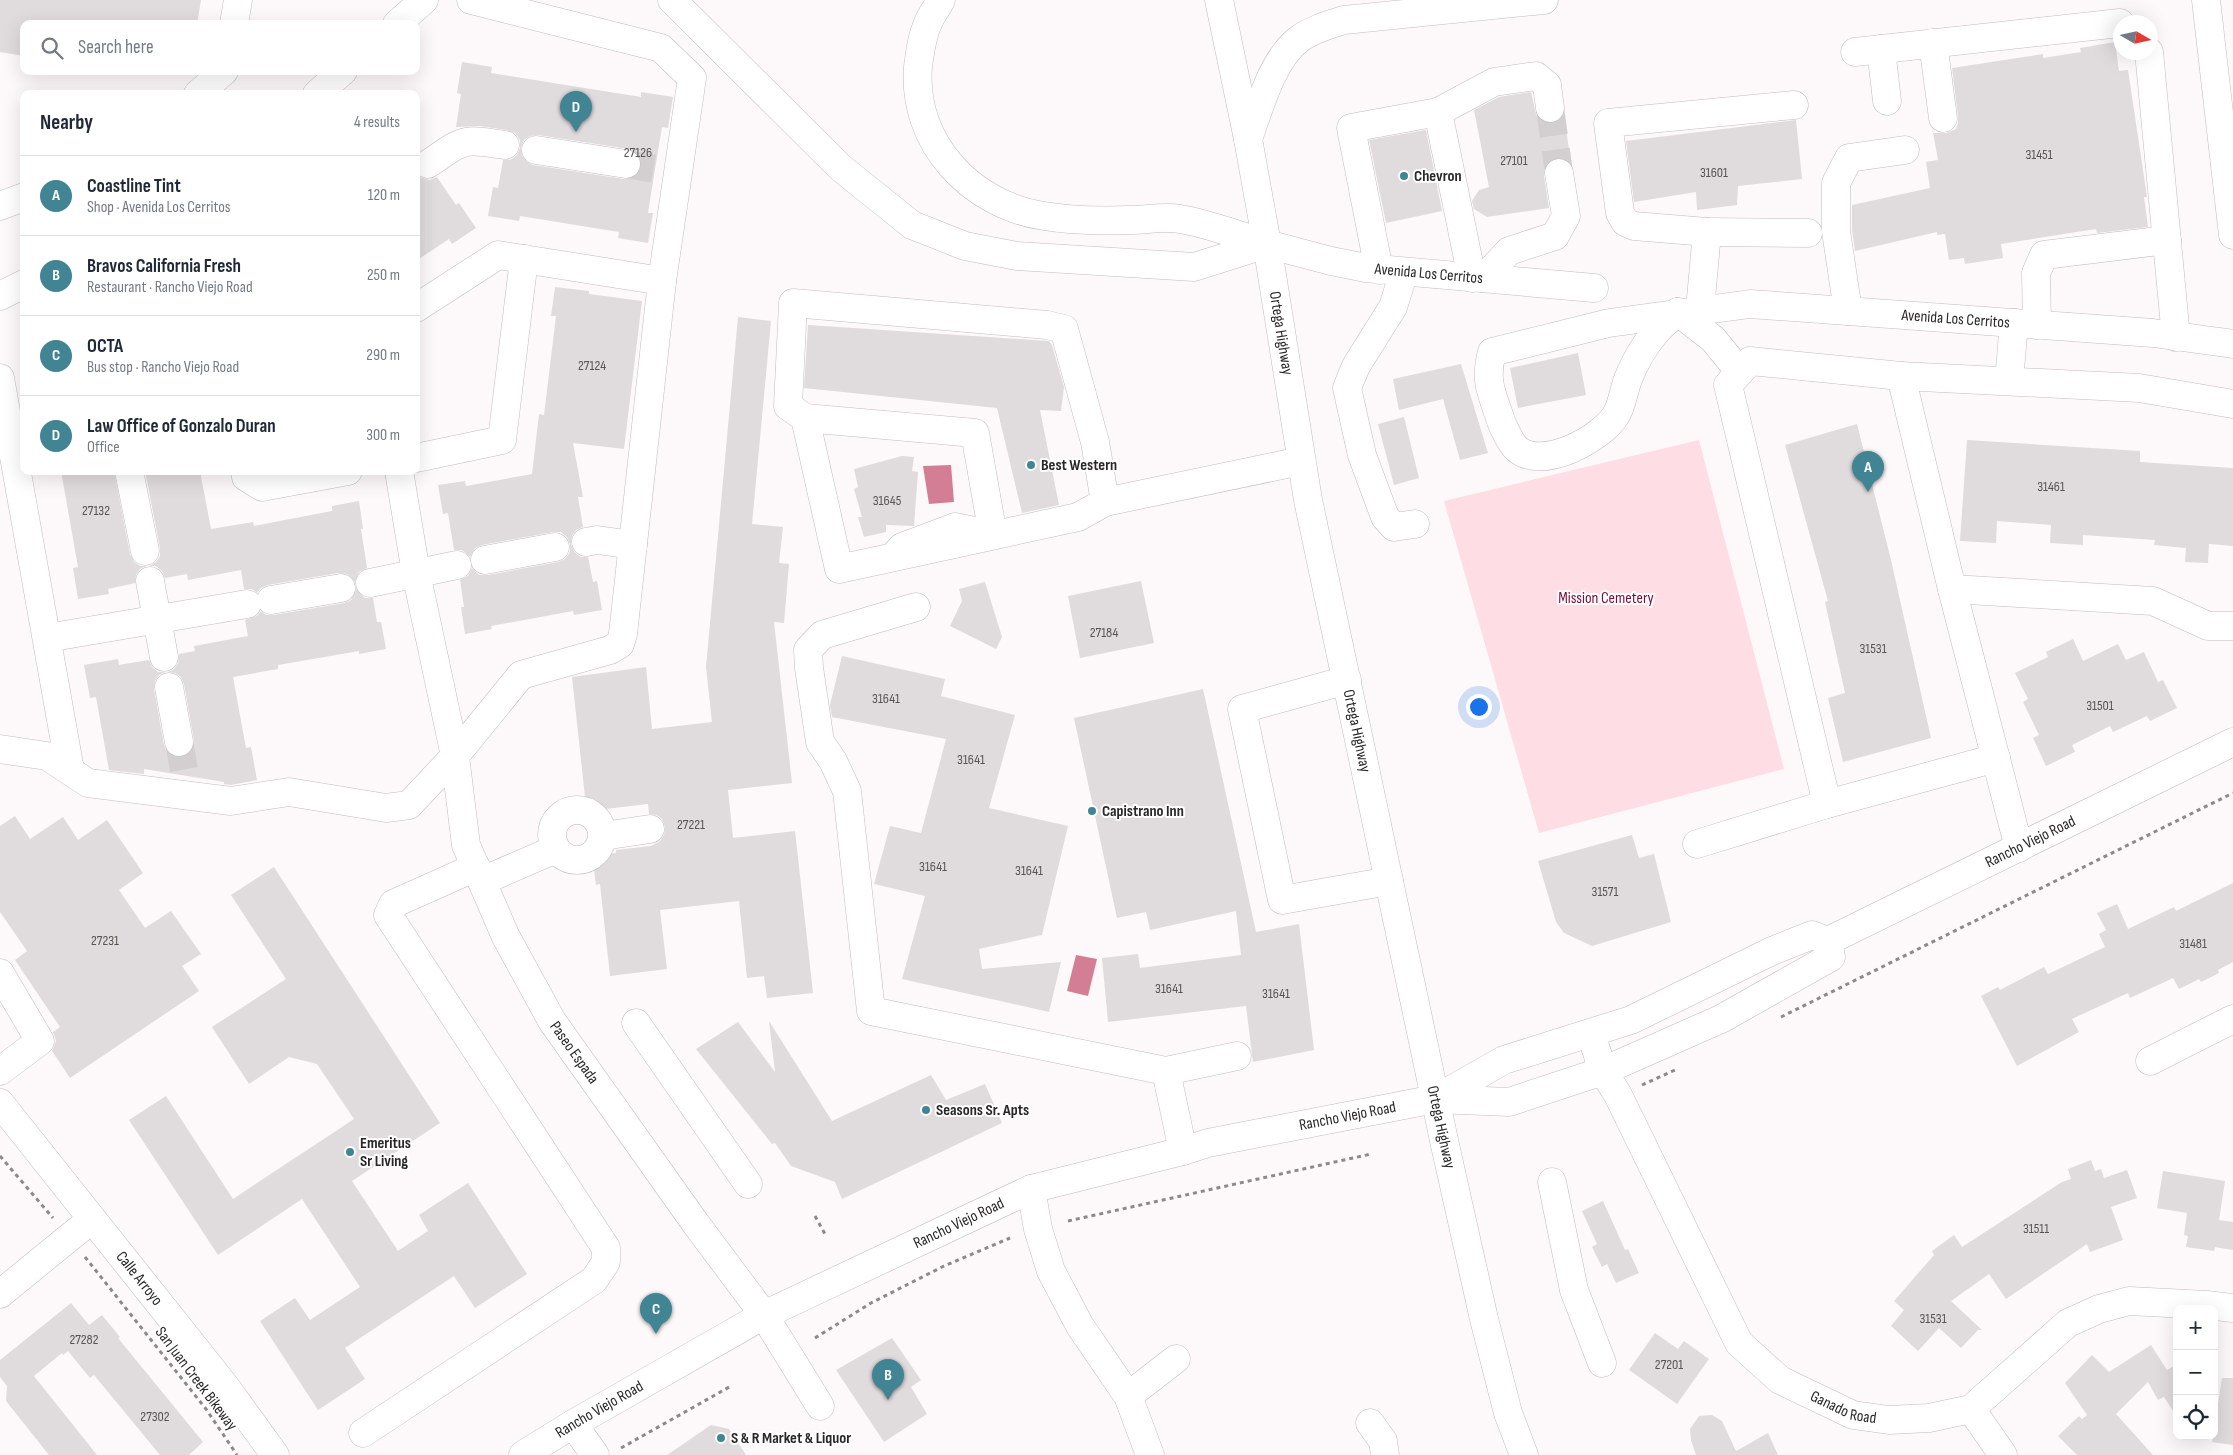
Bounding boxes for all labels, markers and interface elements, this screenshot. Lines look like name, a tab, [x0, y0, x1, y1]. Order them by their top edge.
north arrow	[2113, 15, 2158, 60]
search box	[20, 20, 420, 75]
icon: search	[38, 34, 66, 62]
text: Search here	[78, 36, 154, 59]
pin: D	[560, 91, 592, 132]
text: Nearby	[40, 110, 93, 135]
text: 4 results	[354, 113, 400, 132]
house number: 27126	[624, 144, 652, 161]
house number: 31451	[2025, 146, 2053, 163]
house number: 27101	[1500, 152, 1528, 169]
house number: 31601	[1700, 164, 1728, 181]
place label: Chevron	[1414, 167, 1462, 186]
marker: Chevron	[1398, 170, 1410, 182]
text: Coastline Tint	[87, 175, 181, 198]
text: A	[52, 186, 60, 205]
text: 120 m	[368, 186, 400, 205]
text: Shop · Avenida Los Cerritos	[87, 198, 231, 217]
text: Bravos California Fresh	[87, 255, 241, 278]
street label: Avenida Los Cerritos	[1373, 259, 1484, 288]
text: B	[52, 266, 60, 285]
text: 250 m	[367, 266, 400, 285]
text: Restaurant · Rancho Viejo Road	[87, 278, 253, 297]
street label: Ortega Highway	[1265, 290, 1297, 376]
street label: Avenida Los Cerritos	[1900, 305, 2011, 332]
text: OCTA	[87, 335, 123, 358]
text: C	[52, 346, 60, 365]
text: 290 m	[366, 346, 400, 365]
house number: 27124	[578, 357, 606, 374]
text: Bus stop · Rancho Viejo Road	[87, 358, 239, 377]
text: Law Office of Gonzalo Duran	[87, 415, 276, 438]
text: D	[52, 426, 60, 445]
text: 300 m	[366, 426, 400, 445]
text: Office	[87, 438, 120, 457]
pin: A	[1852, 451, 1884, 492]
place label: Best Western	[1041, 456, 1117, 475]
marker: Best Western	[1025, 459, 1037, 471]
house number: 31461	[2037, 478, 2065, 495]
house number: 31645	[873, 492, 902, 509]
house number: 27132	[82, 502, 110, 519]
park label: Mission Cemetery	[1558, 589, 1654, 608]
house number: 27184	[1090, 624, 1118, 641]
house number: 31531	[1859, 640, 1887, 657]
street label: Ortega Highway	[1339, 688, 1375, 774]
house number: 31641	[872, 690, 900, 707]
your location	[1466, 694, 1492, 720]
house number: 31501	[2086, 697, 2114, 714]
house number: 31641	[957, 751, 985, 768]
place label: Capistrano Inn	[1102, 802, 1184, 821]
marker: Capistrano Inn	[1086, 805, 1098, 817]
street label: Rancho Viejo Road	[1982, 811, 2079, 872]
house number: 27221	[677, 816, 705, 833]
house number: 31641	[919, 858, 947, 875]
house number: 31641	[1015, 862, 1043, 879]
house number: 31571	[1592, 883, 1619, 900]
house number: 27231	[91, 932, 119, 949]
house number: 31481	[2179, 935, 2207, 952]
house number: 31641	[1155, 980, 1183, 997]
house number: 31641	[1262, 985, 1290, 1002]
street label: Paseo Espada	[546, 1018, 603, 1087]
street label: Ortega Highway	[1423, 1084, 1459, 1170]
street label: Rancho Viejo Road	[1298, 1097, 1397, 1135]
place label: Seasons Sr. Apts	[936, 1101, 1029, 1120]
marker: Seasons Sr. Apts	[920, 1104, 932, 1116]
place label: Emeritus Sr Living	[360, 1134, 411, 1171]
marker: Emeritus Sr Living	[344, 1146, 356, 1158]
street label: Rancho Viejo Road	[910, 1194, 1007, 1253]
house number: 31511	[2023, 1220, 2049, 1237]
street label: Calle Arroyo	[112, 1247, 167, 1309]
pin: C	[640, 1293, 672, 1334]
map controls	[2173, 1305, 2218, 1440]
button: +	[2173, 1305, 2218, 1350]
house number: 31531	[1919, 1310, 1947, 1327]
street label: San Juan Creek Bikeway	[151, 1323, 241, 1435]
house number: 27282	[69, 1331, 99, 1348]
button: −	[2173, 1350, 2218, 1395]
house number: 27201	[1655, 1356, 1683, 1373]
pin: B	[872, 1359, 904, 1400]
street label: Rancho Viejo Road	[552, 1376, 646, 1442]
street label: Ganado Road	[1807, 1386, 1878, 1428]
button: locate	[2173, 1395, 2218, 1440]
house number: 27302	[140, 1408, 170, 1425]
place label: S & R Market & Liquor	[731, 1429, 851, 1448]
marker: S & R Market & Liquor	[715, 1432, 727, 1444]

